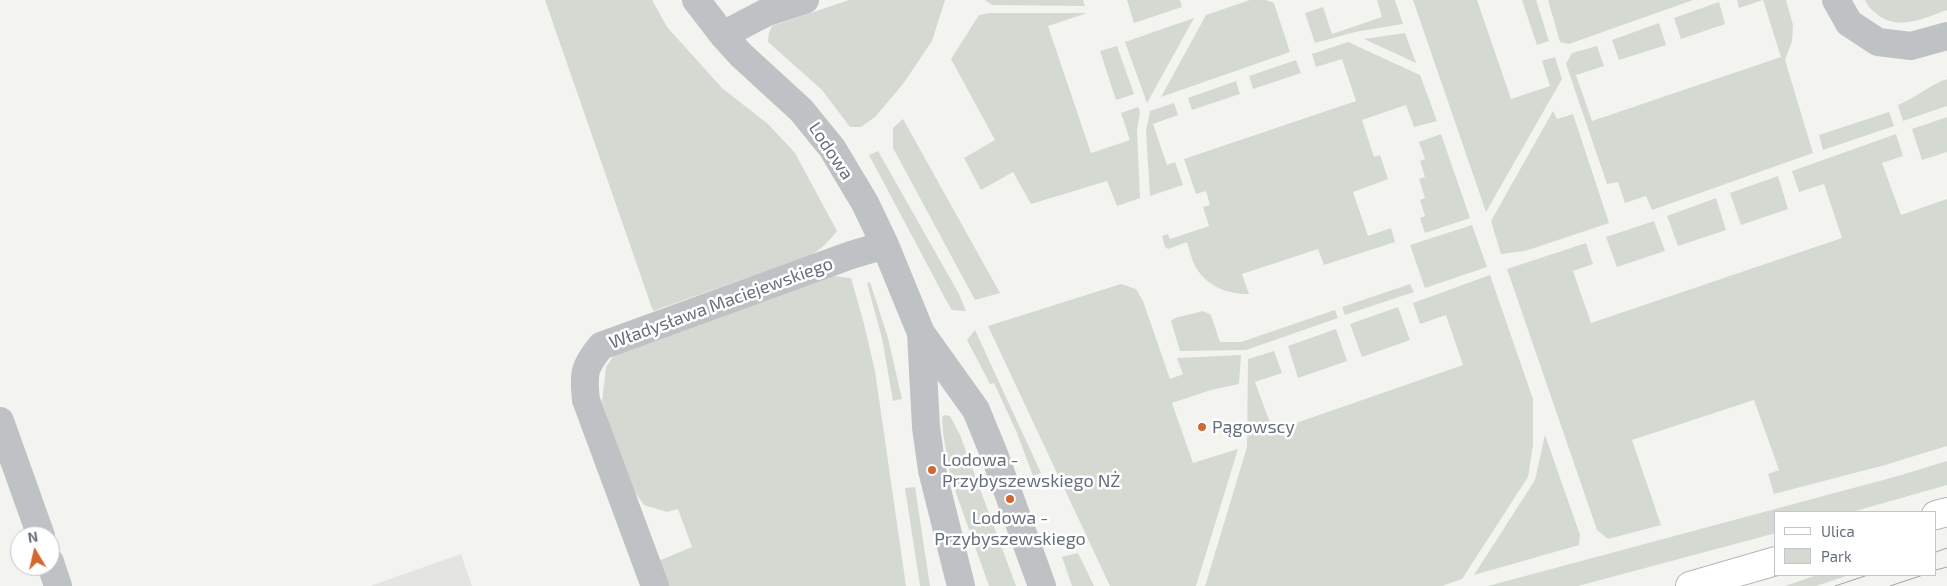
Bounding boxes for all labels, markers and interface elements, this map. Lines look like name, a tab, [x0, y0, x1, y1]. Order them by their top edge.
street label: Lodowa	[804, 118, 858, 184]
street label: Władysława Maciejewskiego	[606, 252, 836, 354]
place label: Pągowscy	[1212, 416, 1295, 438]
marker: Pągowscy	[1196, 421, 1208, 433]
place label: Lodowa - Przybyszewskiego NŻ	[942, 449, 1121, 492]
marker: Lodowa - Przybyszewskiego NŻ	[926, 464, 938, 476]
marker: Lodowa - Przybyszewskiego	[1004, 493, 1016, 505]
place label: Lodowa - Przybyszewskiego	[934, 507, 1086, 550]
legend	[1774, 511, 1937, 576]
text: Ulica	[1821, 522, 1855, 540]
north arrow	[10, 526, 60, 576]
text: N	[26, 527, 39, 546]
text: Park	[1821, 547, 1852, 565]

